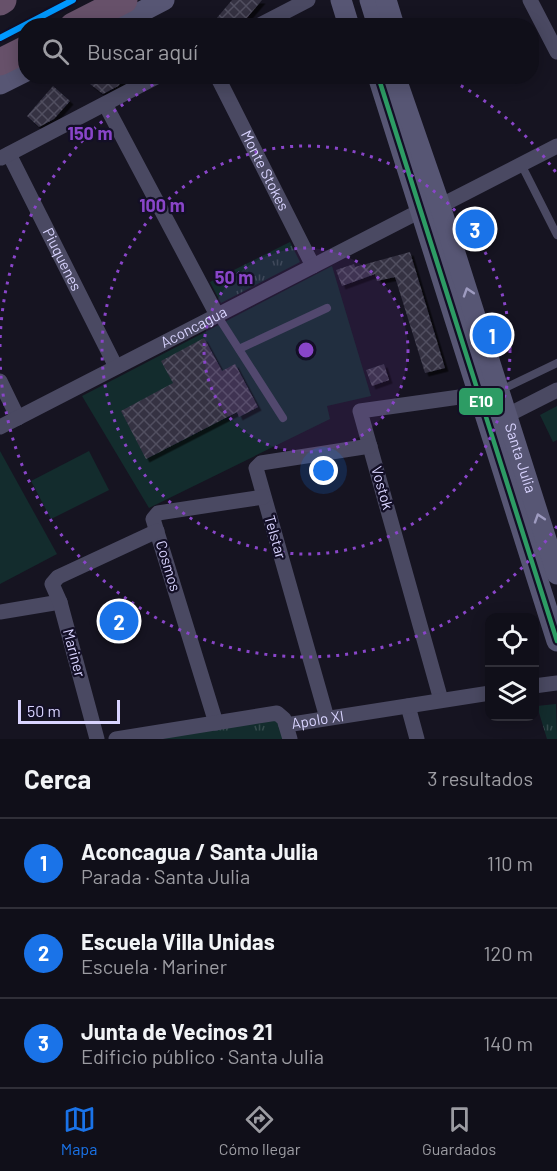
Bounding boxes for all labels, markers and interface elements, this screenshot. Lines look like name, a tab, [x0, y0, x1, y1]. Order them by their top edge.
search box	[18, 18, 539, 84]
icon: search	[39, 35, 72, 68]
text: Buscar aquí	[87, 38, 198, 64]
text: 150 m	[68, 122, 112, 144]
street label: Monte Stokes	[238, 127, 294, 213]
text: 100 m	[139, 194, 185, 216]
pin: 3	[456, 206, 494, 252]
street label: Piuquenes	[40, 224, 86, 293]
text: 50 m	[215, 266, 253, 288]
one-way arrow	[462, 287, 475, 298]
street label: Aconcagua	[157, 302, 230, 351]
pin: 1	[472, 312, 512, 358]
centre of rings	[296, 340, 316, 360]
line badge: E10	[458, 387, 504, 416]
text: E10	[469, 391, 493, 410]
street label: Santa Julia	[502, 421, 541, 495]
your location	[309, 456, 338, 485]
street label: Vostok	[368, 464, 398, 512]
street label: Telstar	[261, 513, 291, 561]
one-way arrow	[534, 513, 547, 524]
street label: Cosmos	[153, 538, 185, 593]
pin: 2	[100, 598, 138, 644]
map controls	[485, 613, 539, 721]
button: locate	[485, 613, 539, 667]
street label: Mariner	[60, 627, 90, 679]
button: layers	[485, 667, 539, 721]
scale bar	[18, 697, 120, 724]
text: 50 m	[27, 701, 61, 720]
street label: Apolo XI	[290, 706, 345, 732]
text: Cerca	[24, 763, 91, 794]
text: 3 resultados	[427, 766, 533, 790]
text: Aconcagua / Santa Julia	[81, 838, 318, 864]
text: 1	[40, 851, 47, 875]
text: 110 m	[487, 851, 533, 875]
text: Parada · Santa Julia	[81, 864, 250, 888]
text: Escuela Villa Unidas	[81, 928, 275, 954]
text: 2	[38, 941, 49, 965]
text: 120 m	[483, 941, 533, 965]
text: Escuela · Mariner	[81, 954, 227, 978]
text: Junta de Vecinos 21	[81, 1018, 273, 1044]
text: 3	[38, 1031, 49, 1055]
text: 140 m	[483, 1031, 533, 1055]
text: Edificio público · Santa Julia	[81, 1044, 324, 1068]
tab: Mapa	[61, 1103, 97, 1158]
tab: Cómo llegar	[219, 1103, 301, 1158]
tab: Guardados	[422, 1103, 496, 1158]

